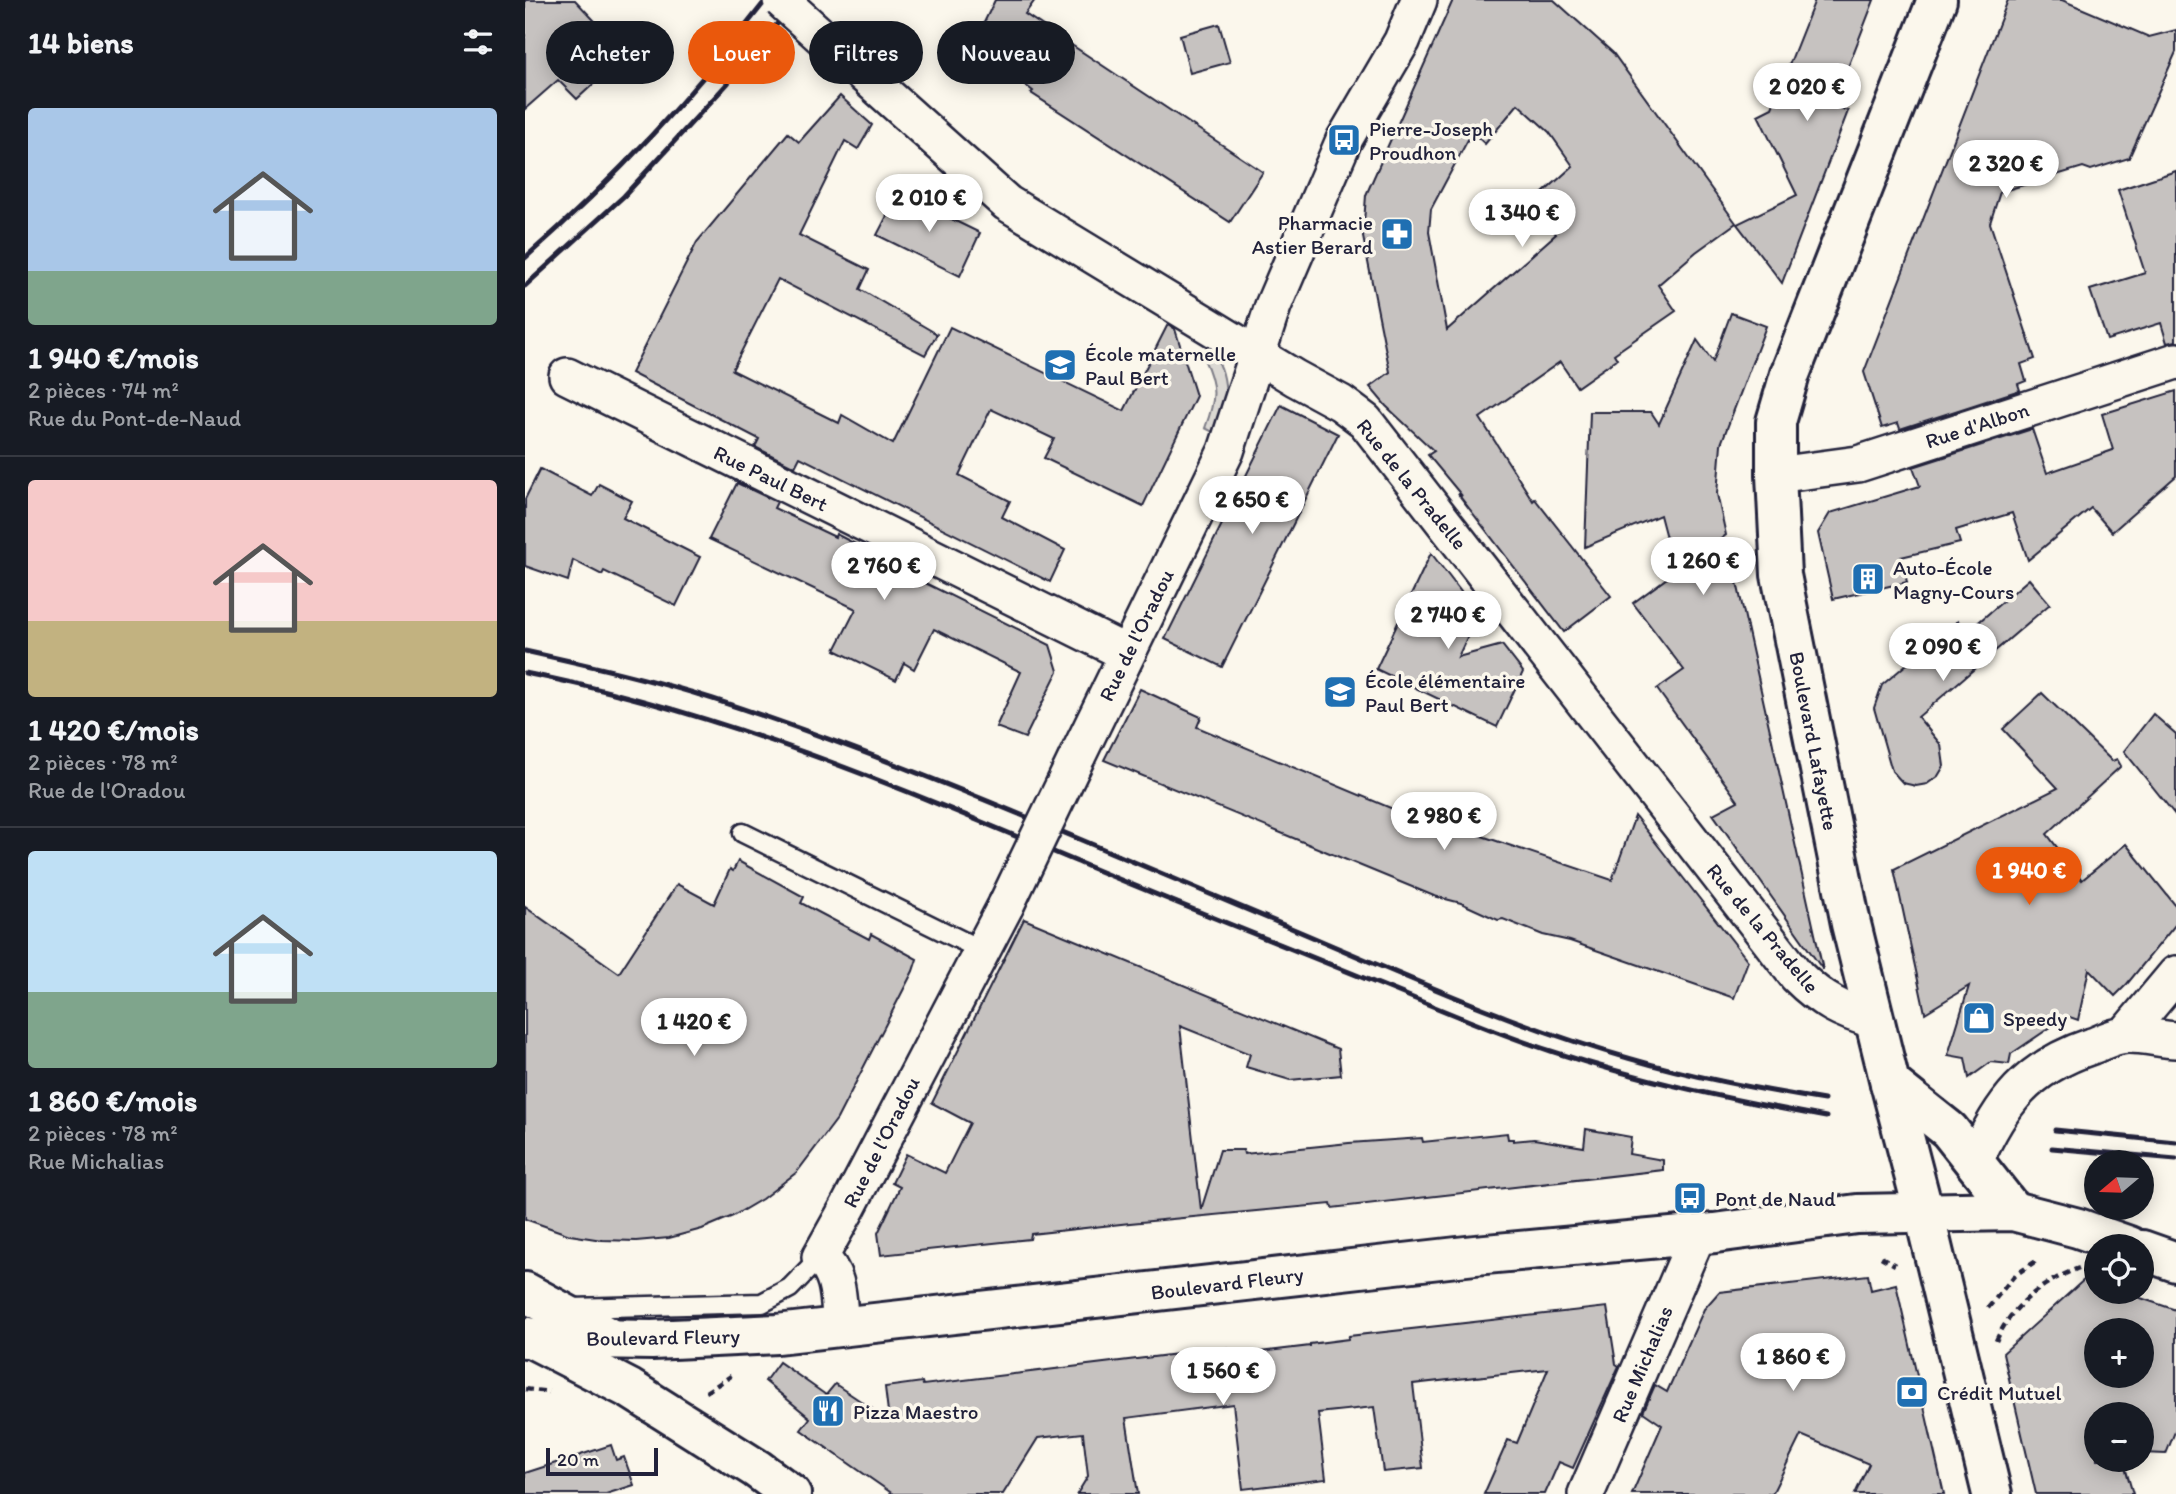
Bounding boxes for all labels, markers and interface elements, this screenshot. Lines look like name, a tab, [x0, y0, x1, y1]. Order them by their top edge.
chip: Acheter	[546, 21, 674, 84]
chip: Louer	[688, 21, 795, 84]
chip: Filtres	[809, 21, 923, 84]
chip: Nouveau	[937, 21, 1075, 84]
icon: filters	[459, 23, 497, 61]
text: 14 biens	[28, 24, 134, 61]
pin: 2 020 €	[1742, 64, 1872, 123]
text: 2 020 €	[1769, 72, 1845, 100]
place label: Pierre-Joseph Proudhon	[1369, 116, 1493, 165]
bus stop icon: Pierre-Joseph Proudhon	[1325, 121, 1363, 159]
pin: 2 320 €	[1941, 140, 2071, 200]
text: 2 320 €	[1969, 149, 2043, 177]
icon: home	[200, 153, 326, 279]
pin: 2 010 €	[864, 174, 994, 234]
text: 2 010 €	[892, 183, 966, 211]
pin: 1 340 €	[1457, 190, 1587, 249]
text: 1 340 €	[1485, 198, 1559, 226]
place label: Pharmacie Astier Berard	[1252, 210, 1374, 259]
pharmacy icon: Pharmacie Astier Berard	[1378, 215, 1416, 253]
text: 1 940 €/mois	[28, 339, 199, 376]
place label: École maternelle Paul Bert	[1085, 341, 1236, 390]
school or university icon: École maternelle Paul Bert	[1041, 346, 1079, 384]
text: 2 pièces · 74 m²	[28, 376, 179, 404]
street label: Rue d'Albon	[1922, 396, 2032, 453]
text: Rue du Pont-de-Naud	[28, 404, 241, 432]
street label: Rue de la Pradelle	[1352, 413, 1472, 555]
street label: Rue Paul Bert	[710, 440, 832, 516]
pin: 2 650 €	[1187, 476, 1317, 536]
text: 2 650 €	[1215, 485, 1289, 513]
icon: home	[200, 525, 326, 651]
pin: 1 260 €	[1638, 538, 1768, 597]
pin: 2 760 €	[819, 542, 949, 602]
text: 1 260 €	[1667, 546, 1739, 574]
text: 2 760 €	[847, 551, 921, 579]
place label: Auto-École Magny-Cours	[1893, 555, 2014, 604]
building icon: Auto-École Magny-Cours	[1849, 560, 1887, 598]
street label: Rue de l'Oradou	[1093, 565, 1179, 705]
pin: 2 740 €	[1383, 592, 1513, 651]
text: 2 740 €	[1411, 600, 1485, 628]
pin: 2 090 €	[1878, 624, 2008, 683]
text: 2 090 €	[1905, 632, 1981, 660]
street label: Boulevard Lafayette	[1784, 649, 1844, 833]
place label: École élémentaire Paul Bert	[1365, 668, 1525, 717]
school or university icon: École élémentaire Paul Bert	[1321, 673, 1359, 711]
text: 1 420 €/mois	[28, 711, 199, 748]
text: 2 pièces · 78 m²	[28, 748, 178, 776]
text: Rue de l'Oradou	[28, 776, 185, 804]
pin: 2 980 €	[1379, 792, 1509, 852]
text: 2 980 €	[1407, 801, 1481, 829]
pin: 1 940 €	[1964, 848, 2094, 907]
text: 1 940 €	[1992, 856, 2066, 884]
street label: Rue de la Pradelle	[1702, 858, 1824, 998]
icon: home	[200, 896, 326, 1022]
pin: 1 420 €	[629, 998, 759, 1058]
shop icon: Speedy	[1960, 999, 1998, 1037]
place label: Speedy	[2003, 1006, 2067, 1031]
text: 1 420 €	[657, 1007, 731, 1035]
street label: Rue de l'Oradou	[837, 1072, 925, 1212]
text: 1 860 €/mois	[28, 1082, 197, 1119]
text: 2 pièces · 78 m²	[28, 1119, 178, 1147]
text: Rue Michalias	[28, 1147, 164, 1175]
north arrow	[2084, 1150, 2154, 1220]
map controls	[2084, 1150, 2154, 1472]
bus stop icon: Pont de Naud	[1671, 1179, 1709, 1217]
place label: Pont de Naud	[1715, 1186, 1836, 1211]
button: locate	[2084, 1234, 2154, 1304]
street label: Boulevard Fleury	[1149, 1261, 1305, 1305]
street label: Rue Michalias	[1606, 1302, 1678, 1426]
button: +	[2084, 1318, 2154, 1388]
street label: Boulevard Fleury	[586, 1323, 740, 1351]
pin: 1 860 €	[1728, 1334, 1858, 1393]
text: 1 860 €	[1756, 1342, 1830, 1370]
pin: 1 560 €	[1158, 1348, 1288, 1407]
text: 1 560 €	[1187, 1356, 1259, 1384]
bank icon: Crédit Mutuel	[1893, 1373, 1931, 1411]
place label: Crédit Mutuel	[1937, 1380, 2061, 1405]
restaurant icon: Pizza Maestro	[809, 1392, 847, 1430]
place label: Pizza Maestro	[853, 1399, 979, 1424]
button: −	[2084, 1402, 2154, 1472]
scale bar	[546, 1445, 658, 1477]
text: 20 m	[557, 1448, 599, 1471]

